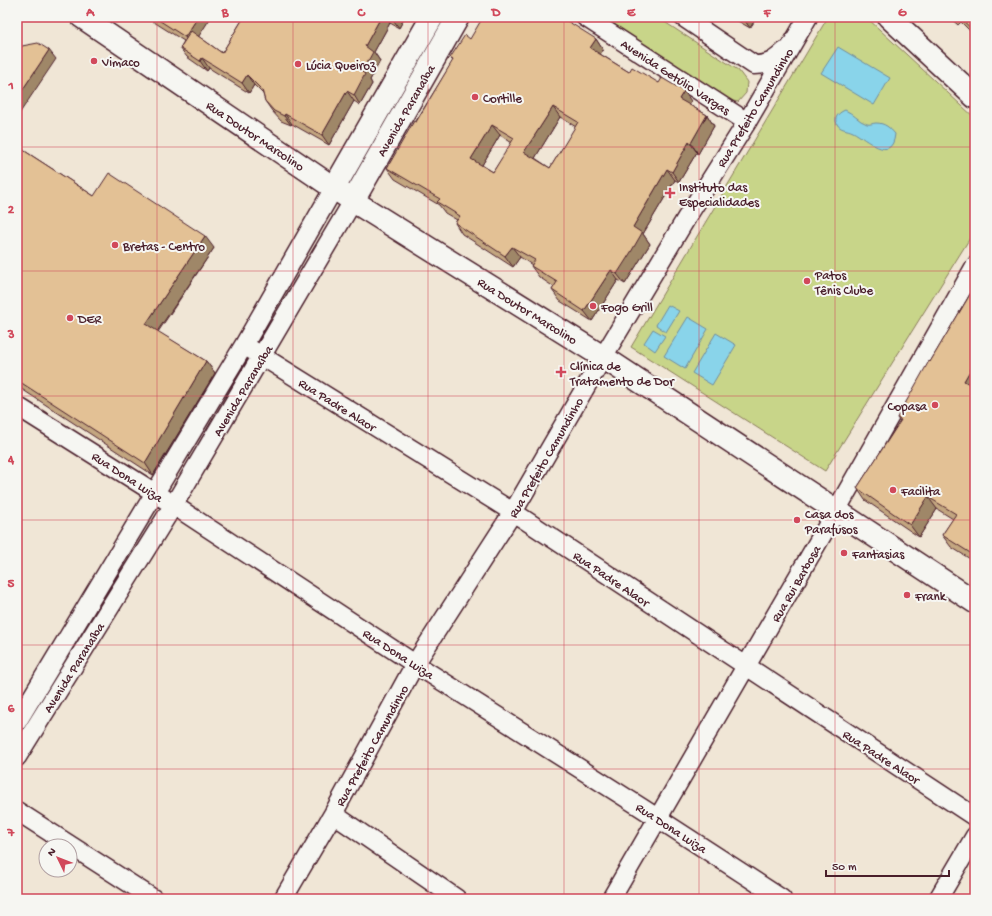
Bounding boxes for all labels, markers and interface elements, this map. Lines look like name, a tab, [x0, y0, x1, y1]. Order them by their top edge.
text: A	[85, 6, 95, 21]
text: B	[221, 6, 230, 21]
text: C	[356, 6, 366, 21]
text: D	[491, 6, 501, 21]
text: E	[627, 6, 636, 21]
text: F	[763, 6, 772, 21]
text: G	[898, 6, 907, 21]
street label: Avenida Getúlio Vargas	[617, 37, 733, 120]
street label: Rua Prefeito Camundinho	[715, 46, 798, 171]
marker: Vimaco	[89, 56, 99, 66]
place label: Vimaco	[101, 56, 140, 71]
marker: Lúcia Queiroz	[293, 59, 303, 69]
place label: Lúcia Queiroz	[306, 59, 377, 74]
street label: Avenida Paranaíba	[375, 62, 440, 160]
text: 1	[7, 79, 14, 94]
marker: Cortille	[470, 92, 480, 102]
place label: Cortille	[483, 92, 522, 107]
street label: Rua Doutor Marcolino	[203, 99, 307, 176]
place label: Instituto das Especialidades	[679, 181, 760, 211]
marker: Instituto das Especialidades	[664, 187, 676, 199]
text: 2	[8, 203, 15, 218]
marker: Bretas - Centro	[110, 240, 120, 250]
place label: Bretas - Centro	[122, 240, 205, 255]
place label: Patos Tênis Clube	[814, 269, 873, 299]
street label: Rua Doutor Marcolino	[474, 275, 580, 349]
marker: Patos Tênis Clube	[802, 276, 812, 286]
marker: Fogo Grill	[588, 301, 598, 311]
place label: Fogo Grill	[600, 301, 653, 316]
marker: DER	[65, 313, 75, 323]
place label: DER	[77, 313, 103, 328]
text: 3	[7, 328, 15, 343]
street label: Avenida Paranaíba	[211, 342, 278, 440]
place label: Clínica de Tratamento de Dor	[569, 360, 675, 390]
marker: Clínica de Tratamento de Dor	[555, 366, 567, 378]
street label: Rua Padre Alaor	[295, 376, 379, 437]
street label: Rua Prefeito Camundinho	[507, 395, 588, 521]
place label: Copasa	[888, 400, 928, 415]
marker: Copasa	[930, 400, 940, 410]
street label: Rua Dona Luiza	[88, 450, 166, 507]
text: 4	[7, 453, 15, 468]
marker: Facilita	[888, 485, 898, 495]
place label: Facilita	[900, 485, 941, 500]
place label: Casa dos Parafusos	[804, 508, 859, 538]
marker: Casa dos Parafusos	[792, 515, 802, 525]
street label: Rua Rui Barbosa	[769, 543, 826, 625]
marker: Fantasias	[839, 548, 849, 558]
place label: Fantasias	[851, 548, 905, 563]
street label: Rua Padre Alaor	[570, 549, 653, 612]
text: 5	[8, 577, 15, 592]
marker: Frank	[902, 590, 912, 600]
place label: Frank	[914, 590, 947, 605]
street label: Avenida Paranaíba	[41, 620, 109, 716]
street label: Rua Dona Luiza	[359, 627, 437, 684]
street label: Rua Prefeito Camundinho	[334, 683, 413, 810]
text: 6	[8, 702, 15, 717]
street label: Rua Padre Alaor	[839, 728, 923, 789]
street label: Rua Dona Luiza	[632, 801, 710, 858]
text: 7	[7, 826, 16, 841]
north arrow	[38, 838, 78, 878]
text: N	[45, 846, 59, 859]
scale bar	[826, 852, 949, 878]
text: 50 m	[832, 861, 857, 875]

